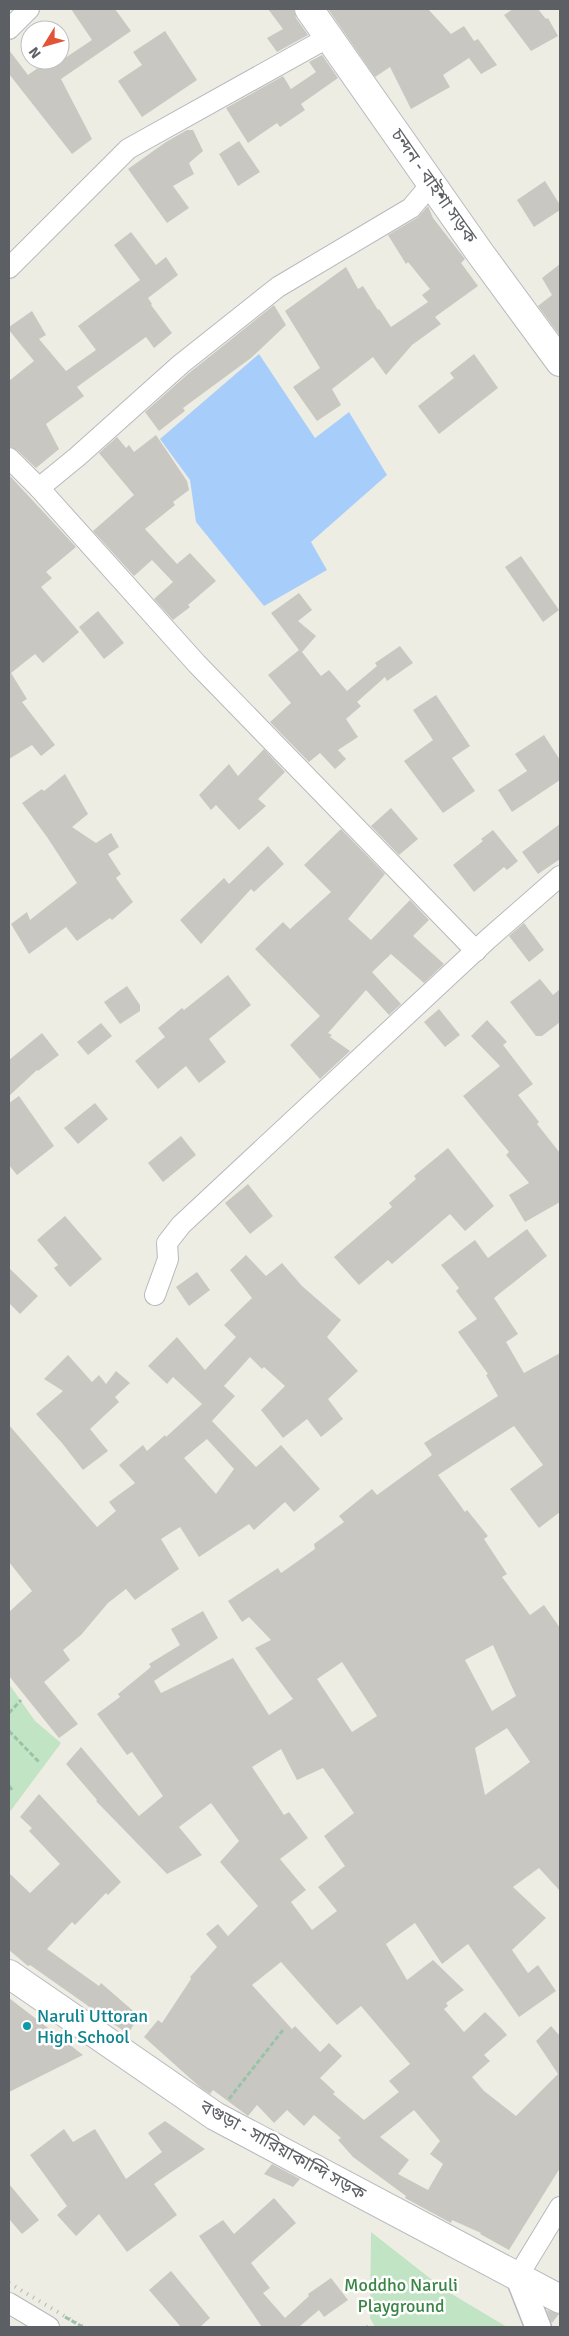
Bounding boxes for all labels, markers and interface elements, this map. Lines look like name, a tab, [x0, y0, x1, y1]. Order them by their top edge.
north arrow	[20, 20, 70, 70]
text: N	[25, 44, 45, 62]
street label: চন্দন - বাইশা সড়ক	[386, 124, 482, 248]
place label: Naruli Uttoran High School	[37, 2005, 148, 2048]
marker: Naruli Uttoran High School	[21, 2020, 33, 2032]
street label: বগুড়া - সারিয়াকান্দি সড়ক	[196, 2095, 370, 2205]
park label: Moddho Naruli Playground	[344, 2274, 458, 2317]

